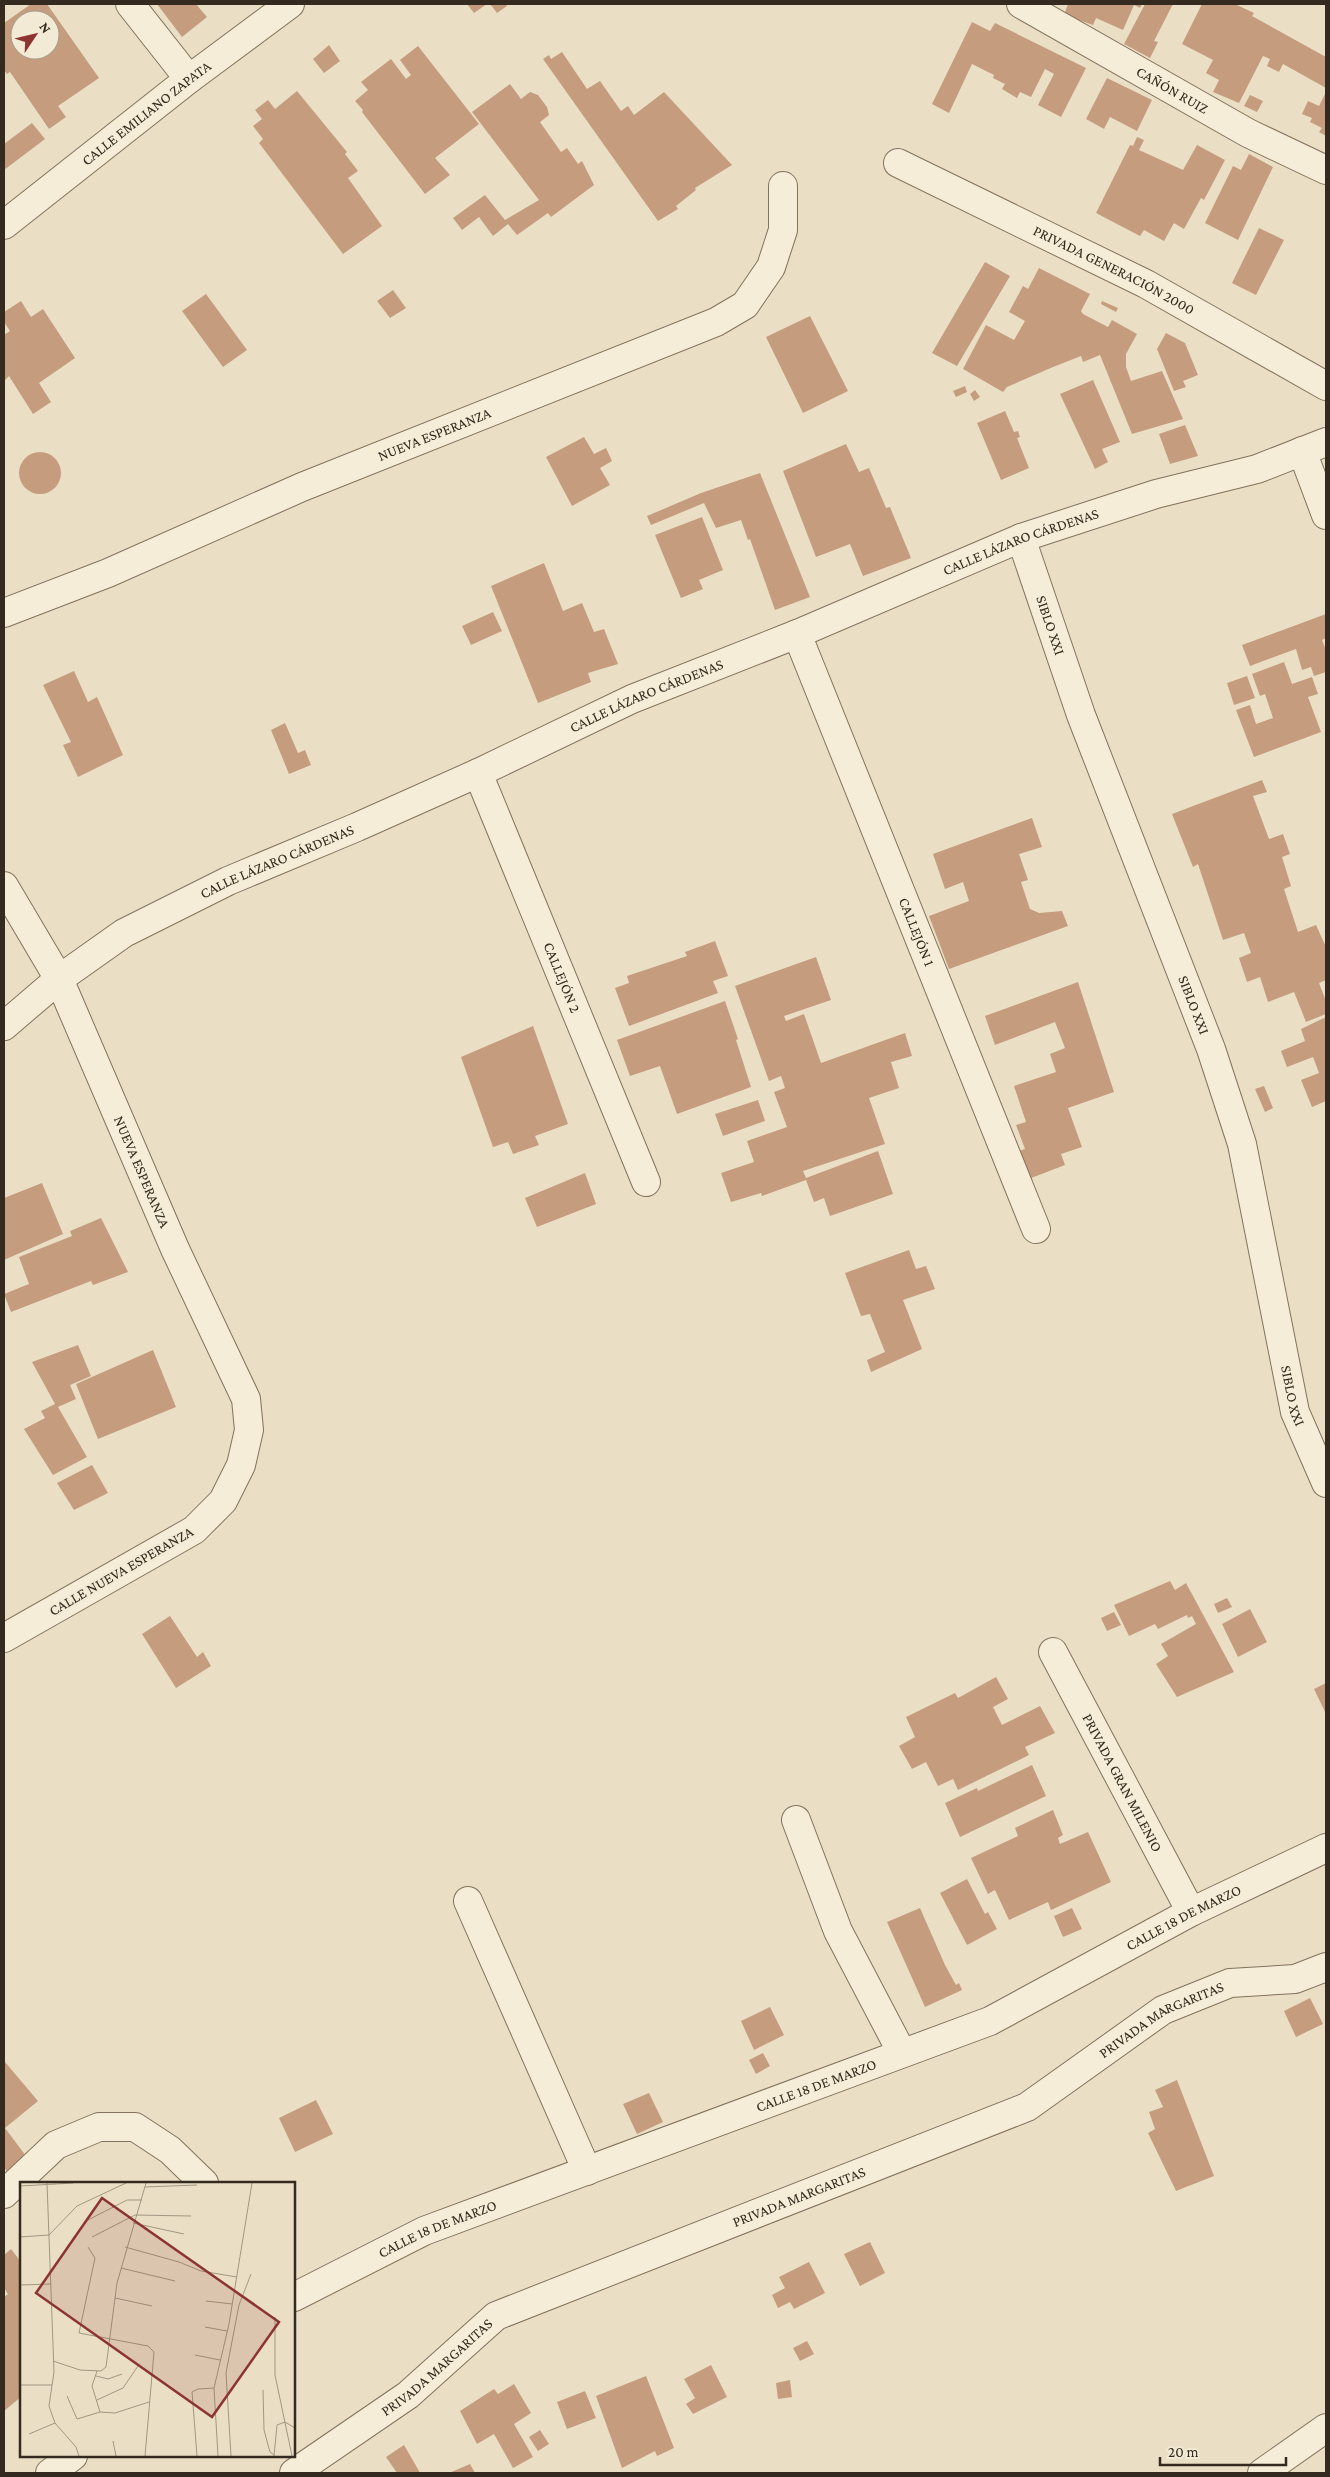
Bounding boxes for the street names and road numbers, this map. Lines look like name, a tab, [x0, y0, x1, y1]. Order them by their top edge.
street label: CALLE EMILIANO ZAPATA	[79, 57, 214, 168]
street label: CAÑÓN RUIZ	[1134, 63, 1211, 117]
street label: PRIVADA GENERACIÓN 2000	[1031, 222, 1197, 318]
street label: NUEVA ESPERANZA	[375, 404, 494, 464]
street label: CALLE LÁZARO CÁRDENAS	[940, 505, 1101, 579]
street label: SIBLO XXI	[1033, 593, 1068, 657]
street label: CALLE LÁZARO CÁRDENAS	[567, 656, 725, 736]
street label: CALLE LÁZARO CÁRDENAS	[198, 821, 356, 902]
street label: CALLEJÓN 1	[896, 895, 938, 969]
street label: CALLEJÓN 2	[540, 940, 584, 1015]
street label: SIBLO XXI	[1175, 973, 1212, 1037]
street label: NUEVA ESPERANZA	[111, 1113, 173, 1231]
street label: SIBLO XXI	[1278, 1364, 1308, 1428]
street label: CALLE NUEVA ESPERANZA	[46, 1523, 196, 1619]
street label: PRIVADA GRAN MILENIO	[1079, 1711, 1166, 1854]
street label: CALLE 18 DE MARZO	[1123, 1881, 1244, 1954]
street label: PRIVADA MARGARITAS	[1096, 1978, 1226, 2061]
street label: CALLE 18 DE MARZO	[754, 2056, 878, 2115]
street label: PRIVADA MARGARITAS	[730, 2163, 868, 2230]
street label: CALLE 18 DE MARZO	[376, 2197, 499, 2261]
street label: PRIVADA MARGARITAS	[378, 2315, 496, 2419]

